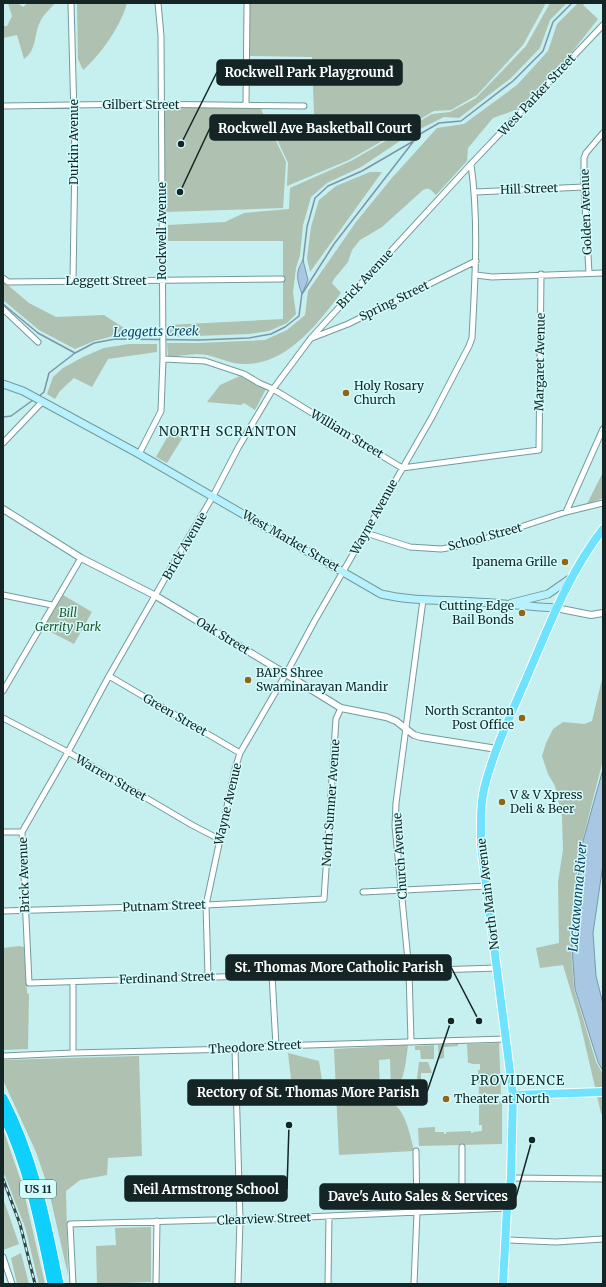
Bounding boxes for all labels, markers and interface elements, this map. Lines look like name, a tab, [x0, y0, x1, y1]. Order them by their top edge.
street label: West Parker Street	[494, 50, 579, 139]
callout: Rockwell Park Playground	[217, 60, 402, 85]
text: Rockwell Park Playground	[224, 64, 394, 81]
street label: Gilbert Street	[102, 97, 180, 112]
street label: Durkin Avenue	[66, 99, 81, 185]
callout: Rockwell Ave Basketball Court	[210, 115, 420, 140]
text: Rockwell Ave Basketball Court	[218, 120, 413, 137]
street label: Golden Avenue	[577, 169, 594, 255]
street label: Hill Street	[500, 180, 559, 197]
street label: Rockwell Avenue	[154, 182, 169, 280]
street label: Brick Avenue	[333, 246, 396, 311]
street label: Leggett Street	[65, 273, 147, 288]
street label: Spring Street	[356, 277, 431, 324]
street label: Margaret Avenue	[531, 313, 548, 411]
water label: Leggetts Creek	[113, 322, 199, 341]
place label: Holy Rosary Church	[354, 378, 424, 407]
marker: Holy Rosary Church	[341, 388, 351, 398]
street label: William Street	[307, 405, 387, 461]
district label: NORTH SCRANTON	[159, 423, 297, 440]
street label: Wayne Avenue	[346, 476, 400, 558]
street label: West Market Street	[239, 506, 343, 575]
street label: Brick Avenue	[159, 509, 210, 582]
street label: School Street	[446, 519, 524, 554]
place label: Ipanema Grille	[472, 554, 557, 569]
marker: Ipanema Grille	[560, 557, 570, 567]
place label: Cutting Edge Bail Bonds	[439, 598, 514, 627]
park label: Bill Gerrity Park	[35, 605, 101, 634]
marker: Cutting Edge Bail Bonds	[517, 608, 527, 618]
street label: Oak Street	[194, 614, 253, 658]
place label: BAPS Shree Swaminarayan Mandir	[256, 665, 389, 694]
marker: BAPS Shree Swaminarayan Mandir	[243, 675, 253, 685]
street label: Green Street	[141, 690, 210, 739]
place label: North Scranton Post Office	[425, 703, 514, 732]
marker: North Scranton Post Office	[517, 713, 527, 723]
street label: North Sumner Avenue	[319, 739, 342, 867]
street label: Warren Street	[72, 751, 150, 804]
street label: Wayne Avenue	[211, 761, 244, 847]
place label: V & V Xpress Deli & Beer	[509, 787, 583, 816]
marker: V & V Xpress Deli & Beer	[497, 797, 507, 807]
street label: Church Avenue	[389, 812, 410, 900]
street label: Brick Avenue	[15, 837, 32, 913]
street label: North Main Avenue	[473, 838, 502, 951]
water label: Lackawanna River	[564, 841, 591, 953]
street label: Putnam Street	[122, 897, 206, 914]
callout: St. Thomas More Catholic Parish	[226, 955, 451, 980]
text: St. Thomas More Catholic Parish	[234, 959, 444, 976]
street label: Ferdinand Street	[119, 968, 216, 987]
street label: Theodore Street	[208, 1037, 302, 1056]
district label: PROVIDENCE	[471, 1072, 565, 1089]
callout: Rectory of St. Thomas More Parish	[188, 1080, 427, 1105]
text: Rectory of St. Thomas More Parish	[197, 1084, 420, 1101]
place label: Theater at North	[454, 1091, 550, 1106]
marker: Theater at North	[441, 1094, 451, 1104]
callout: Neil Armstrong School	[125, 1176, 287, 1201]
road number: US 11	[20, 1180, 56, 1198]
text: Neil Armstrong School	[133, 1181, 279, 1198]
callout: Dave's Auto Sales & Services	[320, 1184, 516, 1209]
text: Dave's Auto Sales & Services	[328, 1188, 508, 1205]
street label: Clearview Street	[217, 1209, 312, 1228]

